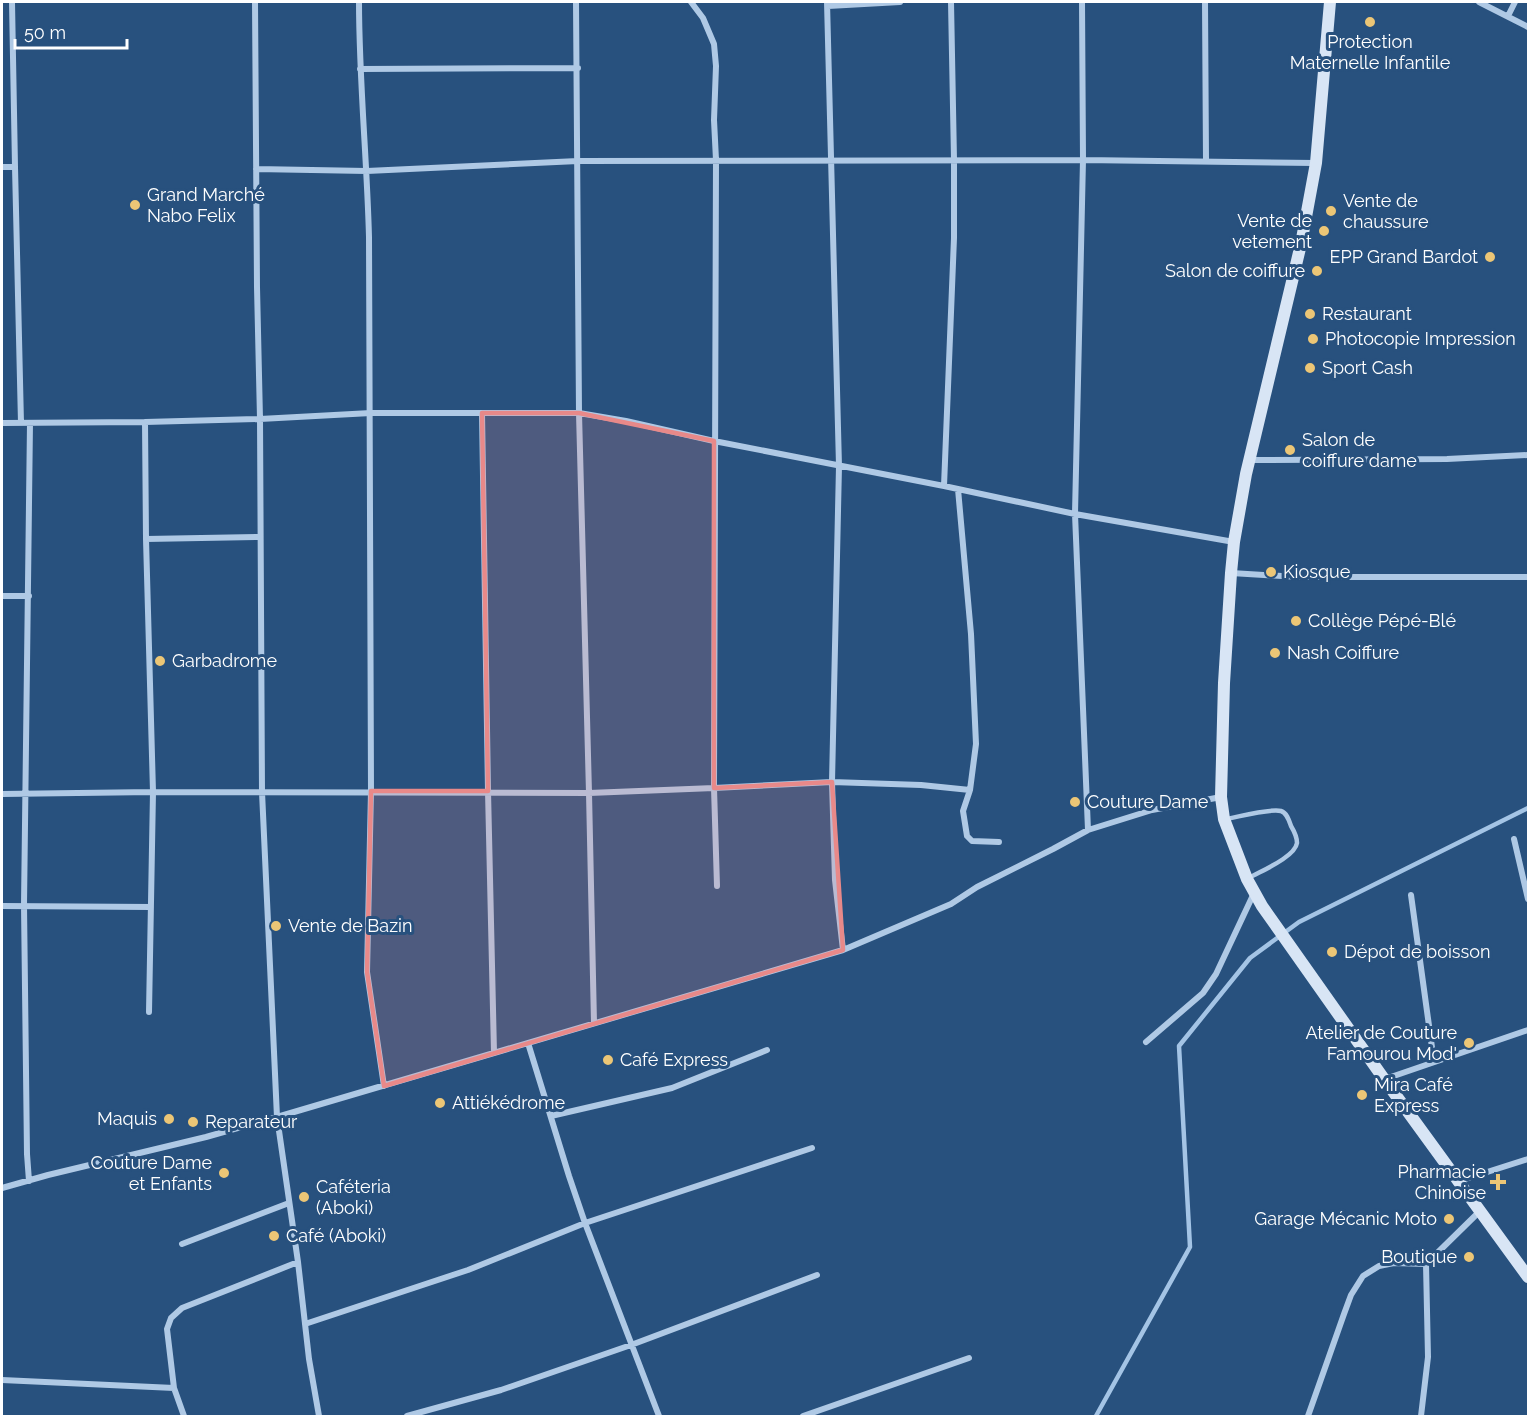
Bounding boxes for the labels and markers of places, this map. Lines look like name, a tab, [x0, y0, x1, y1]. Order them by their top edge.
marker: Protection Maternelle Infantile	[1363, 15, 1377, 29]
place label: Protection Maternelle Infantile	[1290, 31, 1451, 73]
place label: Grand Marché Nabo Felix	[147, 184, 265, 226]
place label: Vente de chaussure	[1343, 190, 1429, 232]
marker: Grand Marché Nabo Felix	[128, 198, 142, 212]
marker: Vente de chaussure	[1324, 204, 1338, 218]
place label: Vente de vetement	[1232, 210, 1312, 252]
marker: Vente de vetement	[1317, 224, 1331, 238]
place label: EPP Grand Bardot	[1330, 246, 1478, 267]
marker: EPP Grand Bardot	[1483, 250, 1497, 264]
place label: Salon de coiffure	[1165, 260, 1305, 281]
marker: Salon de coiffure	[1310, 264, 1324, 278]
place label: Restaurant	[1322, 303, 1412, 324]
marker: Restaurant	[1303, 307, 1317, 321]
place label: Photocopie Impression	[1325, 328, 1516, 349]
marker: Photocopie Impression	[1306, 332, 1320, 346]
place label: Sport Cash	[1322, 357, 1413, 378]
marker: Sport Cash	[1303, 361, 1317, 375]
place label: Salon de coiffure dame	[1302, 429, 1417, 471]
marker: Salon de coiffure dame	[1283, 443, 1297, 457]
place label: Kiosque	[1283, 561, 1351, 582]
marker: Kiosque	[1264, 565, 1278, 579]
place label: Collège Pépé-Blé	[1308, 610, 1456, 631]
marker: Collège Pépé-Blé	[1289, 614, 1303, 628]
place label: Nash Coiffure	[1287, 642, 1400, 663]
marker: Nash Coiffure	[1268, 646, 1282, 660]
place label: Garbadrome	[172, 650, 277, 671]
marker: Garbadrome	[153, 654, 167, 668]
place label: Couture Dame	[1087, 791, 1209, 812]
marker: Couture Dame	[1068, 795, 1082, 809]
place label: Vente de Bazin	[288, 915, 412, 936]
marker: Vente de Bazin	[269, 919, 283, 933]
place label: Dépot de boisson	[1344, 941, 1490, 962]
marker: Dépot de boisson	[1325, 945, 1339, 959]
place label: Atelier de Couture Famourou Mod'	[1305, 1022, 1457, 1064]
marker: Atelier de Couture Famourou Mod'	[1462, 1036, 1476, 1050]
place label: Café Express	[620, 1049, 728, 1070]
marker: Café Express	[601, 1053, 615, 1067]
place label: Mira Café Express	[1374, 1074, 1453, 1116]
marker: Mira Café Express	[1355, 1088, 1369, 1102]
place label: Attiékédrome	[452, 1092, 565, 1113]
marker: Attiékédrome	[433, 1096, 447, 1110]
place label: Maquis	[97, 1108, 157, 1129]
place label: Reparateur	[205, 1111, 298, 1132]
marker: Maquis	[162, 1112, 176, 1126]
marker: Reparateur	[186, 1115, 200, 1129]
place label: Couture Dame et Enfants	[91, 1152, 212, 1194]
place label: Pharmacie Chinoise	[1397, 1161, 1486, 1203]
marker: Couture Dame et Enfants	[217, 1166, 231, 1180]
marker: Pharmacie Chinoise	[1491, 1175, 1505, 1189]
place label: Caféteria (Aboki)	[316, 1176, 391, 1218]
marker: Caféteria (Aboki)	[297, 1190, 311, 1204]
place label: Garage Mécanic Moto	[1254, 1208, 1437, 1229]
marker: Garage Mécanic Moto	[1442, 1212, 1456, 1226]
place label: Café (Aboki)	[286, 1225, 386, 1246]
marker: Café (Aboki)	[267, 1229, 281, 1243]
place label: Boutique	[1381, 1246, 1457, 1267]
marker: Boutique	[1462, 1250, 1476, 1264]

